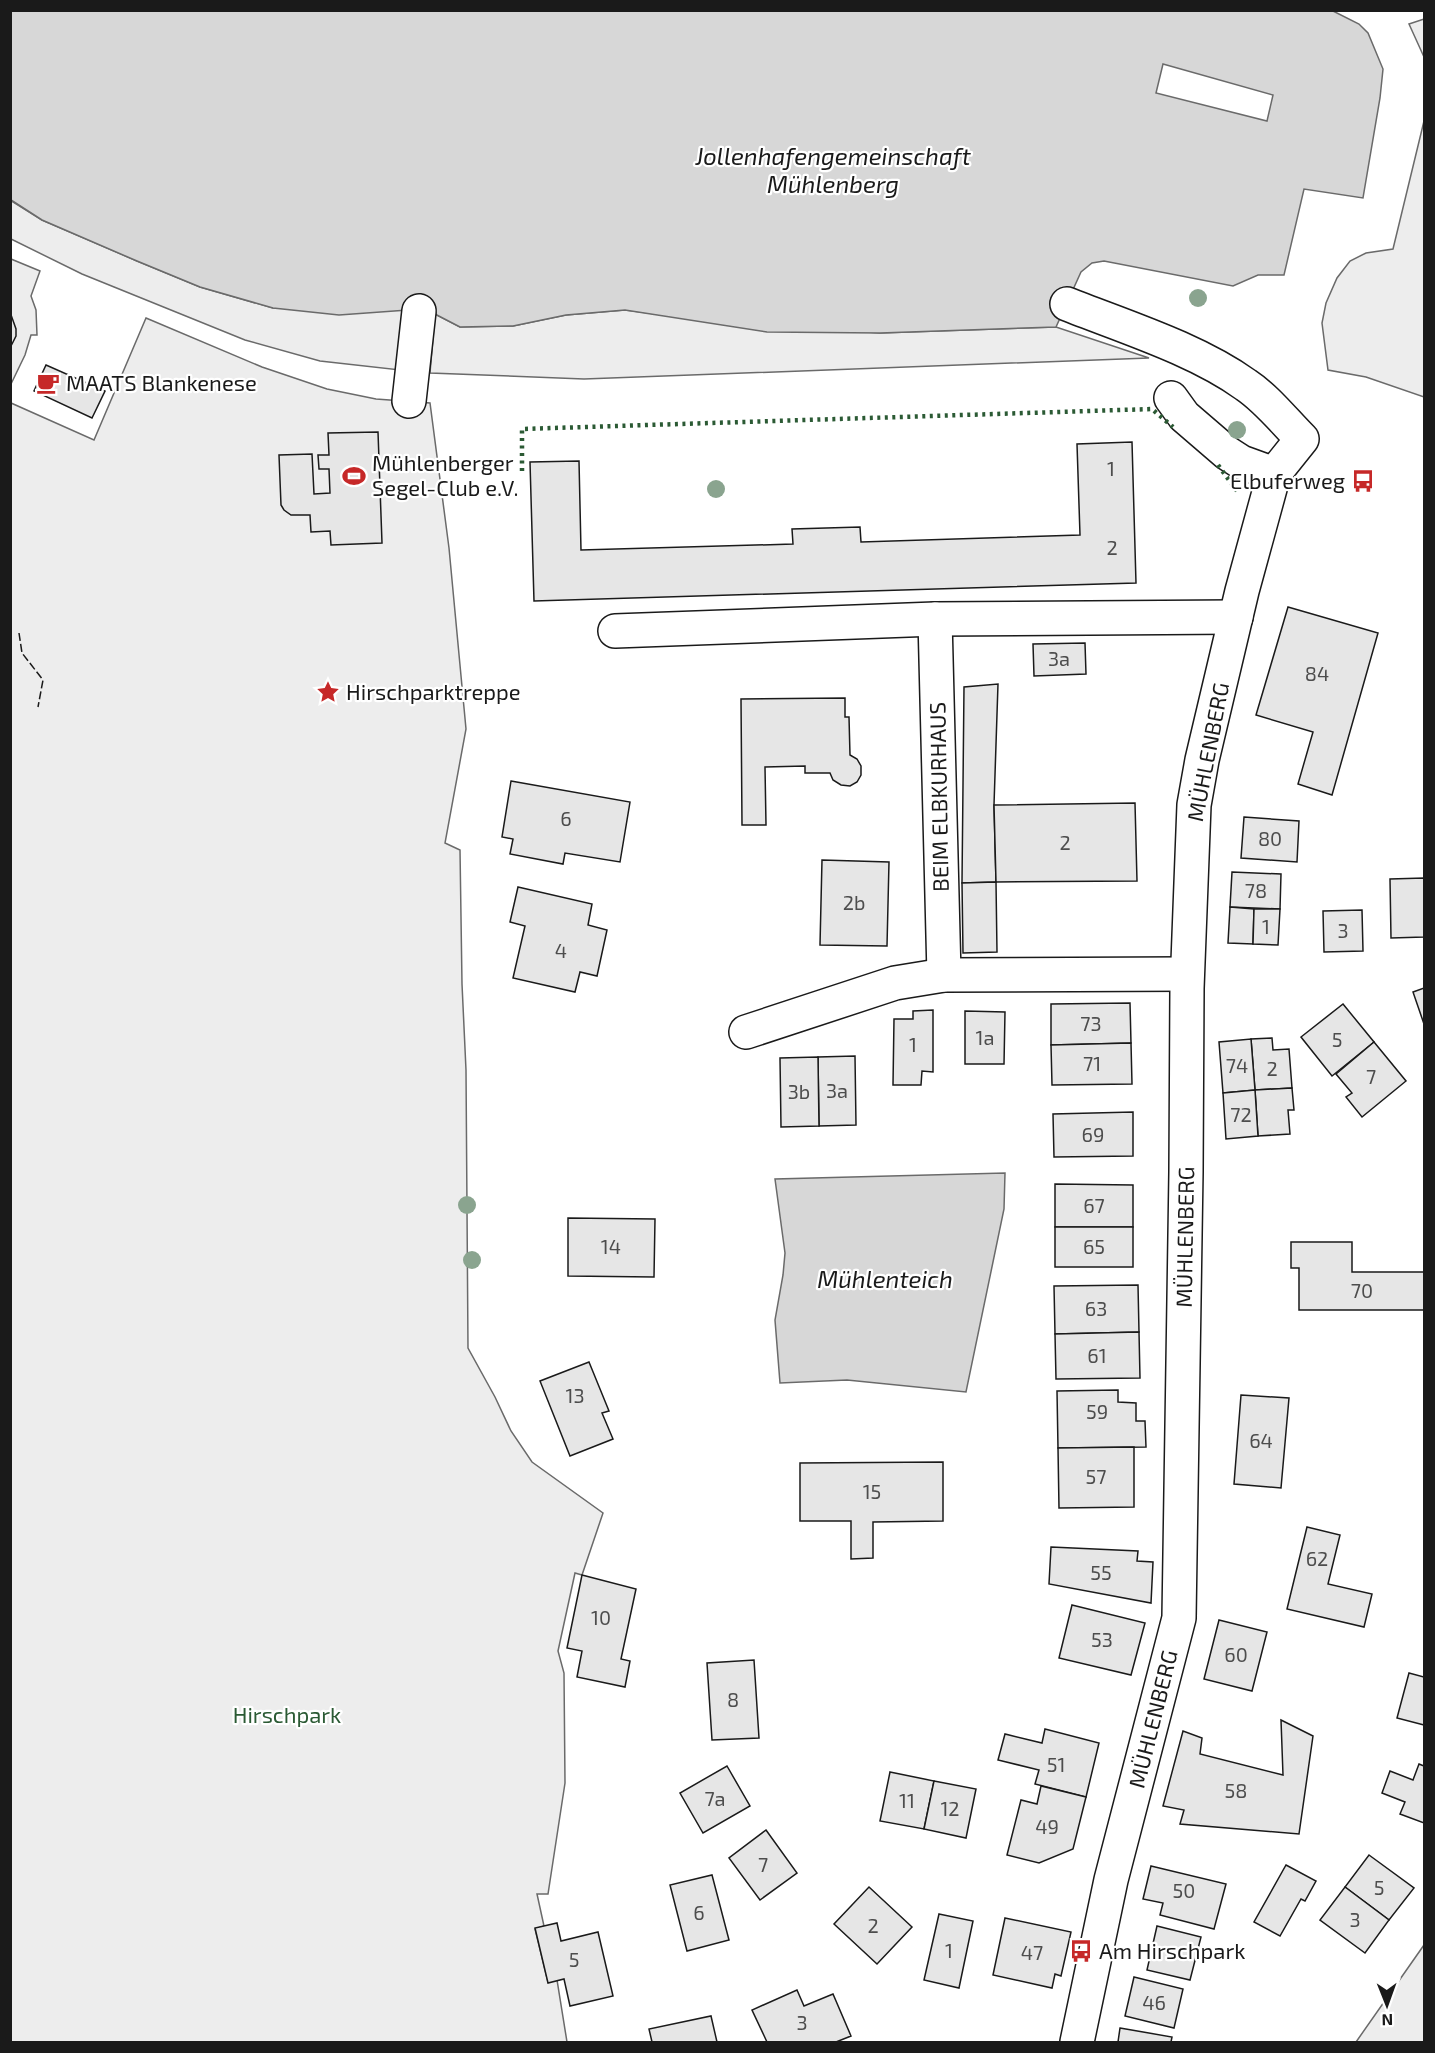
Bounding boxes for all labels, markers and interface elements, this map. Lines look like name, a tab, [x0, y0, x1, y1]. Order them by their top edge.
water label: Jollenhafengemeinschaft Mühlenberg	[694, 141, 972, 198]
place label: MAATS Blankenese	[66, 369, 257, 395]
cafe icon: MAATS Blankenese	[35, 370, 61, 396]
place label: Mühlenberger Segel-Club e.V.	[372, 449, 518, 500]
house number: 1	[1107, 456, 1115, 480]
sports icon: Mühlenberger Segel-Club e.V.	[341, 463, 367, 489]
place label: Elbuferweg	[1230, 467, 1345, 493]
bus stop icon: Elbuferweg	[1350, 468, 1376, 494]
house number: 2	[1106, 535, 1118, 559]
house number: 3a	[1048, 646, 1070, 670]
house number: 84	[1305, 661, 1329, 685]
place label: Hirschparktreppe	[346, 678, 521, 704]
place icon: Hirschparktreppe	[315, 679, 341, 705]
street label: MÜHLENBERG	[1181, 680, 1233, 824]
street label: BEIM ELBKURHAUS	[923, 702, 953, 892]
house number: 6	[560, 806, 572, 830]
house number: 80	[1258, 826, 1282, 850]
house number: 2	[1059, 830, 1071, 854]
house number: 78	[1245, 878, 1267, 902]
house number: 2b	[843, 890, 865, 914]
house number: 1	[1262, 914, 1270, 938]
house number: 3	[1337, 918, 1349, 942]
house number: 4	[555, 938, 567, 962]
house number: 73	[1080, 1011, 1102, 1035]
house number: 1a	[976, 1025, 994, 1049]
house number: 5	[1332, 1027, 1342, 1051]
house number: 1	[909, 1032, 917, 1056]
house number: 71	[1083, 1051, 1101, 1075]
house number: 74	[1226, 1053, 1248, 1077]
house number: 2	[1266, 1056, 1278, 1080]
house number: 7	[1366, 1064, 1376, 1088]
house number: 3a	[826, 1078, 848, 1102]
house number: 3b	[788, 1079, 810, 1103]
house number: 72	[1230, 1102, 1252, 1126]
house number: 69	[1082, 1122, 1104, 1146]
street label: MÜHLENBERG	[1170, 1166, 1198, 1308]
house number: 67	[1083, 1193, 1105, 1217]
house number: 14	[601, 1234, 621, 1258]
house number: 65	[1083, 1234, 1105, 1258]
water label: Mühlenteich	[817, 1264, 953, 1293]
house number: 70	[1351, 1278, 1373, 1302]
house number: 63	[1085, 1296, 1107, 1320]
house number: 61	[1087, 1343, 1107, 1367]
house number: 13	[565, 1383, 585, 1407]
house number: 59	[1086, 1399, 1108, 1423]
house number: 64	[1249, 1428, 1273, 1452]
house number: 57	[1086, 1464, 1106, 1488]
house number: 15	[863, 1479, 881, 1503]
house number: 62	[1306, 1546, 1328, 1570]
house number: 55	[1090, 1560, 1112, 1584]
house number: 10	[591, 1605, 611, 1629]
house number: 53	[1091, 1627, 1113, 1651]
house number: 60	[1224, 1642, 1248, 1666]
street label: MÜHLENBERG	[1122, 1647, 1182, 1790]
house number: 8	[727, 1687, 739, 1711]
park label: Hirschpark	[233, 1701, 341, 1727]
house number: 51	[1047, 1752, 1065, 1776]
house number: 58	[1225, 1778, 1247, 1802]
house number: 7a	[704, 1786, 726, 1810]
house number: 11	[899, 1788, 915, 1812]
house number: 12	[940, 1796, 960, 1820]
house number: 49	[1035, 1814, 1059, 1838]
house number: 7	[758, 1852, 768, 1876]
house number: 5	[1374, 1875, 1384, 1899]
house number: 50	[1173, 1878, 1195, 1902]
house number: 6	[693, 1900, 705, 1924]
house number: 3	[1349, 1907, 1361, 1931]
house number: 2	[867, 1913, 879, 1937]
place label: Am Hirschpark	[1099, 1937, 1245, 1963]
house number: 1	[945, 1938, 953, 1962]
bus stop icon: Am Hirschpark	[1068, 1938, 1094, 1964]
house number: 47	[1021, 1940, 1043, 1964]
house number: 5	[569, 1947, 579, 1971]
north arrow	[1357, 1975, 1417, 2035]
house number: 46	[1142, 1990, 1166, 2014]
house number: 3	[796, 2010, 808, 2034]
text: N	[1381, 2011, 1393, 2030]

